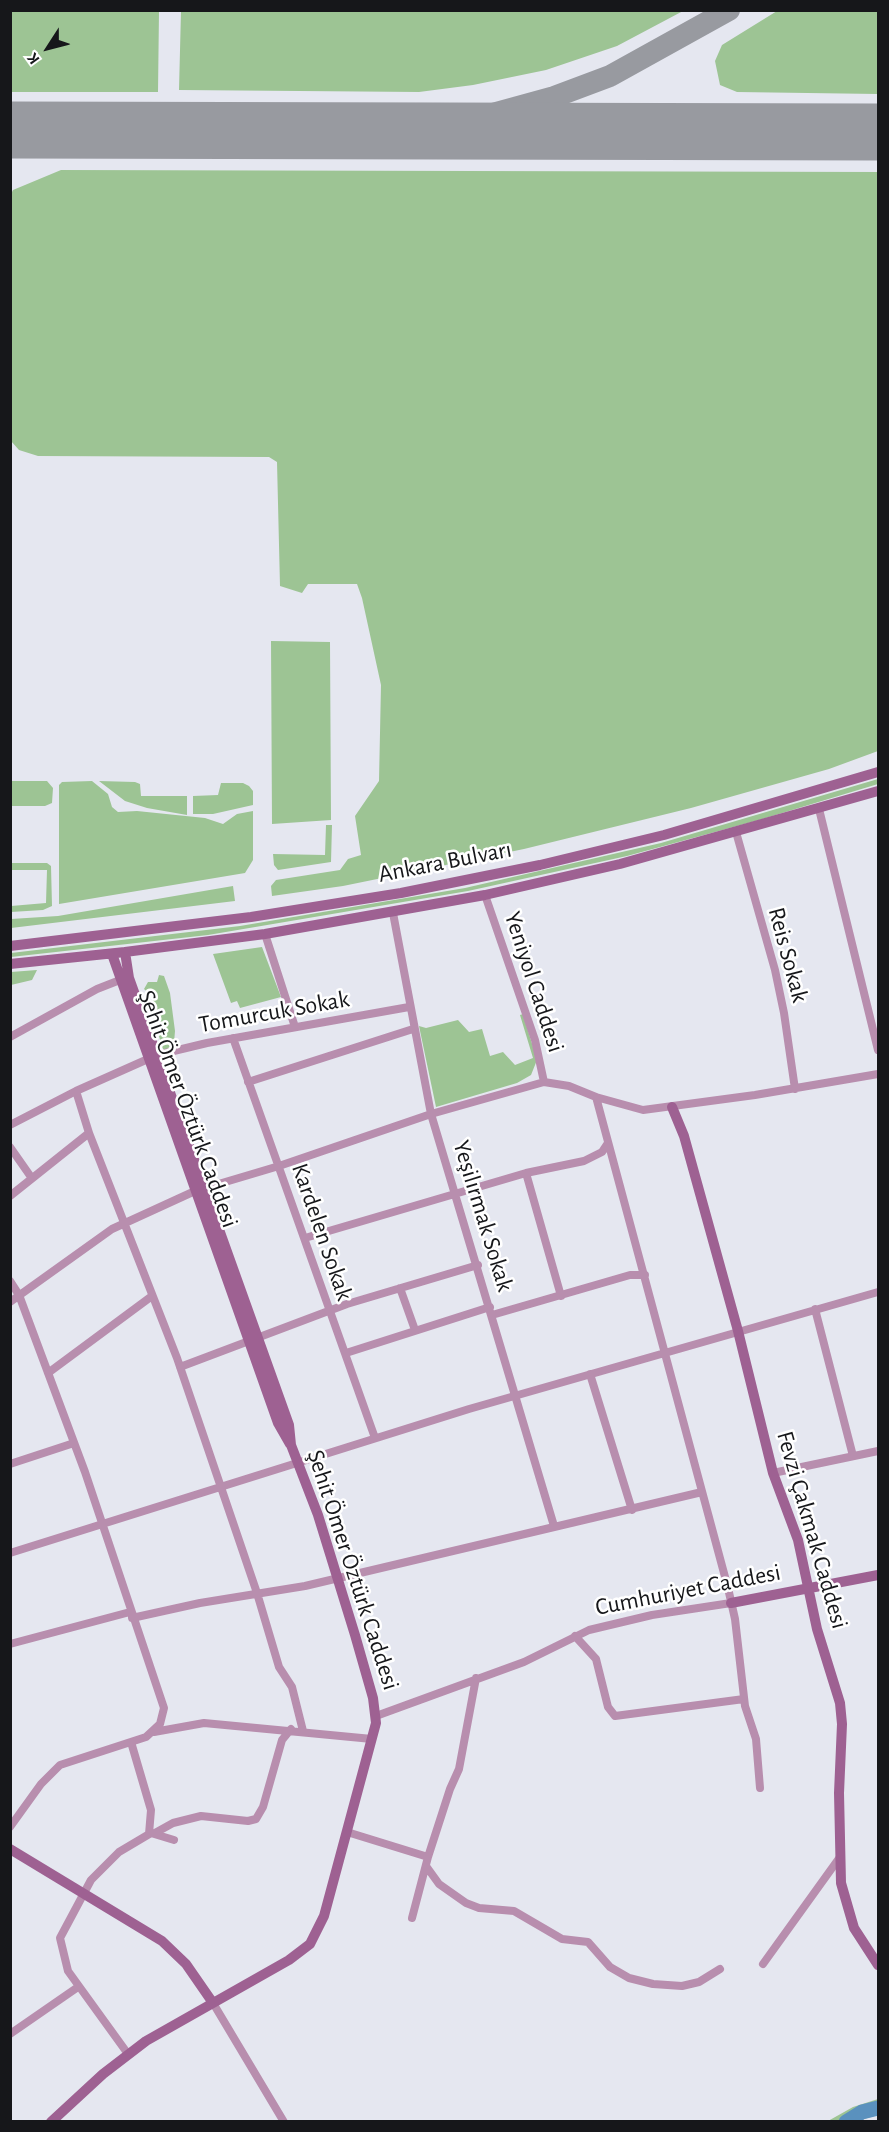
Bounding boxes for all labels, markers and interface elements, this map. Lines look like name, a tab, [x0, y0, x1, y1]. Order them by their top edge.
north arrow	[18, 18, 78, 78]
text: K	[24, 50, 43, 67]
street label: Ankara Bulvarı	[376, 835, 514, 889]
street label: Reis Sokak	[761, 904, 815, 1006]
street label: Yeniyol Caddesi	[498, 908, 570, 1056]
street label: Tomurcuk Sokak	[197, 985, 351, 1039]
street label: Şehit Ömer Öztürk Caddesi	[132, 986, 244, 1232]
street label: Yeşilırmak Sokak	[446, 1137, 520, 1295]
street label: Kardelen Sokak	[285, 1160, 359, 1304]
street label: Fevzi Çakmak Caddesi	[770, 1428, 854, 1632]
street label: Şehit Ömer Öztürk Caddesi	[301, 1446, 405, 1694]
street label: Cumhuriyet Caddesi	[593, 1558, 783, 1622]

